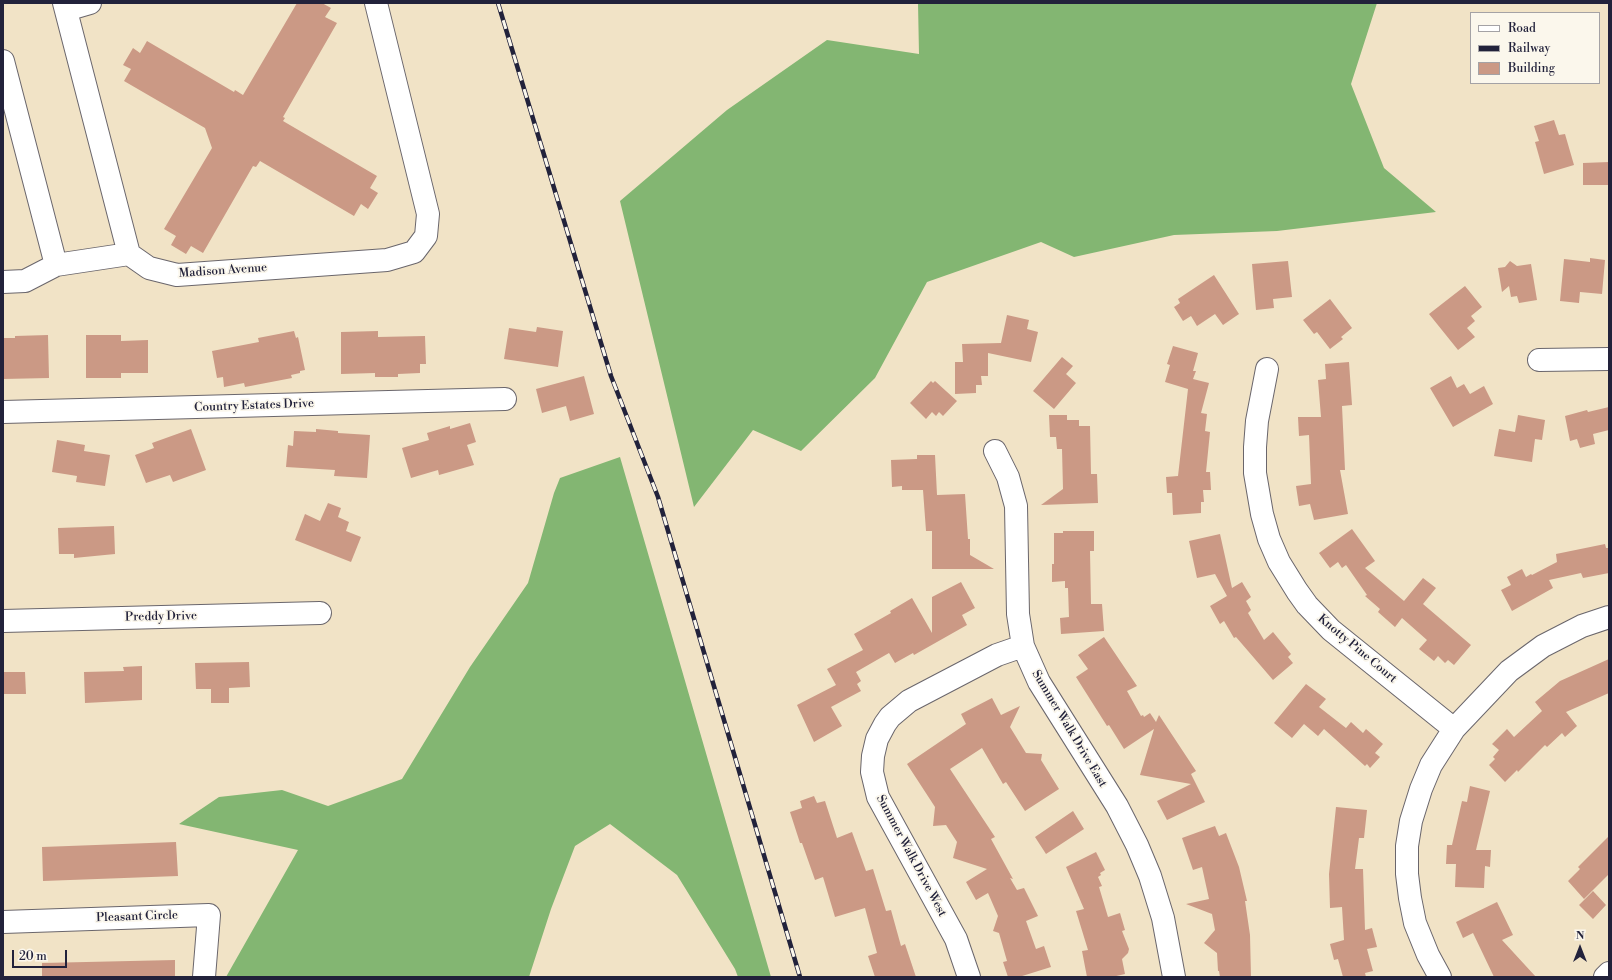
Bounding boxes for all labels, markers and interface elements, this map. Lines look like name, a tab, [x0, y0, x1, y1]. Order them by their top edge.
legend	[1470, 12, 1600, 84]
text: Road	[1508, 21, 1536, 36]
text: Railway	[1508, 41, 1550, 56]
text: Building	[1508, 61, 1555, 76]
street label: Madison Avenue	[178, 261, 268, 281]
street label: Country Estates Drive	[194, 397, 314, 415]
street label: Preddy Drive	[125, 609, 197, 625]
street label: Knotty Pine Court	[1315, 612, 1399, 686]
street label: Summer Walk Drive East	[1028, 668, 1110, 790]
street label: Summer Walk Drive West	[873, 793, 949, 919]
street label: Pleasant Circle	[96, 908, 178, 926]
north arrow	[1560, 928, 1600, 968]
text: N	[1576, 929, 1584, 943]
scale bar	[14, 942, 69, 968]
text: 20 m	[19, 949, 47, 964]

